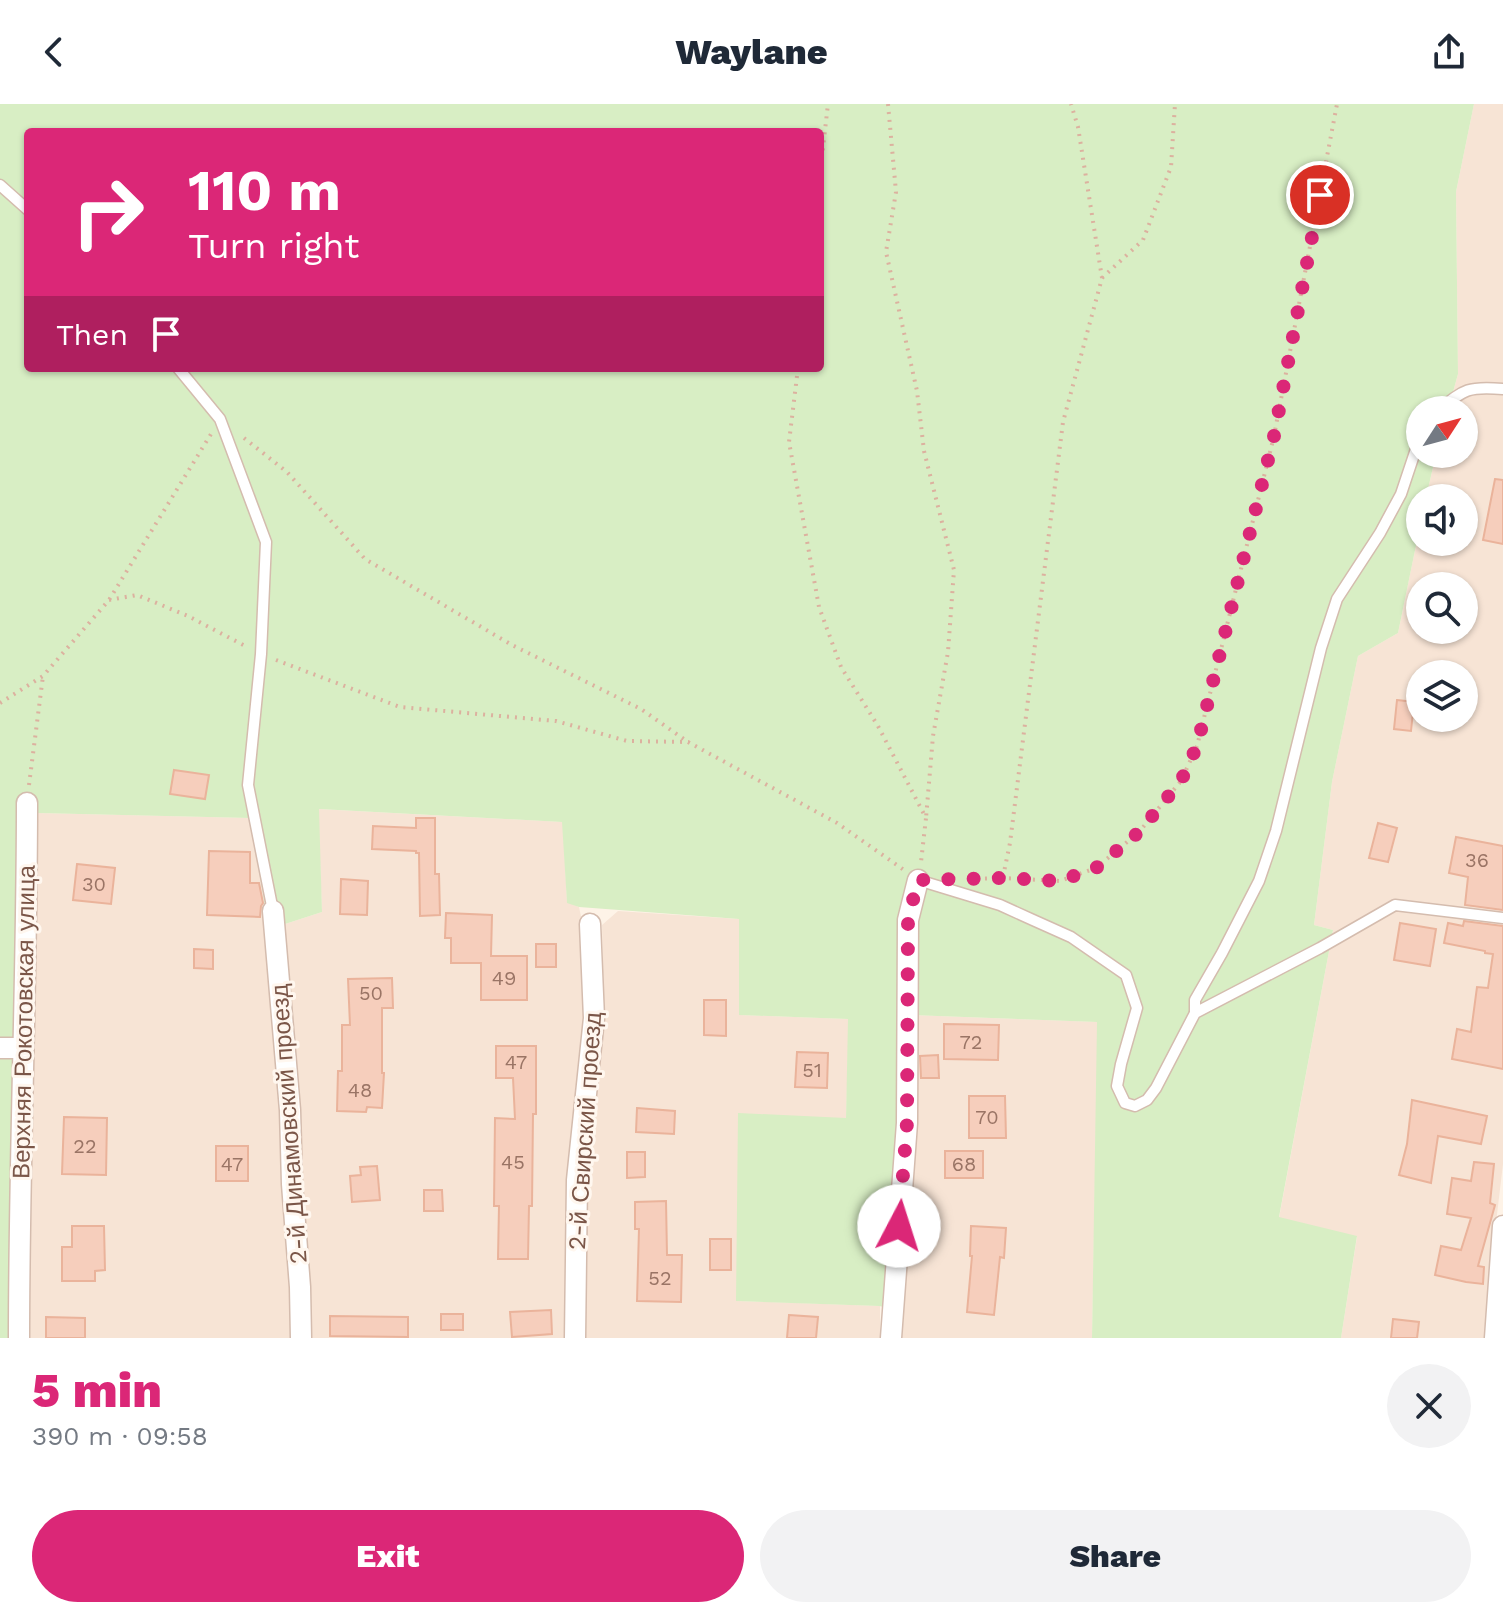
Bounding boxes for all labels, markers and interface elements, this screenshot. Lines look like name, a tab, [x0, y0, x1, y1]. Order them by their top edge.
icon: back	[32, 30, 76, 74]
icon: share	[1427, 30, 1471, 74]
text: Waylane	[675, 31, 828, 73]
text: 110 m	[188, 158, 341, 224]
icon: right	[56, 160, 160, 264]
pin	[1286, 161, 1354, 229]
icon: arrive	[1298, 173, 1342, 217]
text: Turn right	[188, 225, 359, 267]
icon: arrive	[144, 312, 188, 356]
text: Then	[56, 317, 128, 352]
north arrow	[1406, 396, 1478, 468]
map controls	[1406, 396, 1478, 732]
button: sound	[1406, 484, 1478, 556]
button: search	[1406, 572, 1478, 644]
button: layers	[1406, 660, 1478, 732]
house number: 36	[1465, 848, 1489, 872]
street label: Верхняя Рокотовская улица	[7, 864, 41, 1179]
house number: 30	[82, 872, 106, 896]
house number: 49	[492, 966, 516, 990]
house number: 50	[359, 981, 383, 1005]
street label: 2-й Динамовский проезд	[265, 983, 313, 1265]
street label: 2-й Свирский проезд	[563, 1011, 607, 1251]
house number: 72	[960, 1030, 982, 1054]
house number: 47	[505, 1050, 527, 1074]
house number: 51	[802, 1058, 822, 1082]
house number: 48	[348, 1078, 372, 1102]
house number: 70	[975, 1105, 999, 1129]
house number: 22	[73, 1134, 97, 1158]
house number: 45	[501, 1150, 525, 1174]
house number: 47	[221, 1152, 243, 1176]
house number: 68	[952, 1152, 976, 1176]
position arrow	[857, 1184, 941, 1268]
house number: 52	[648, 1266, 672, 1290]
text: 5 min	[32, 1362, 162, 1419]
button: close	[1387, 1364, 1471, 1448]
text: 390 m · 09:58	[32, 1421, 208, 1451]
button: Exit	[32, 1510, 744, 1602]
button: Share	[760, 1510, 1471, 1602]

